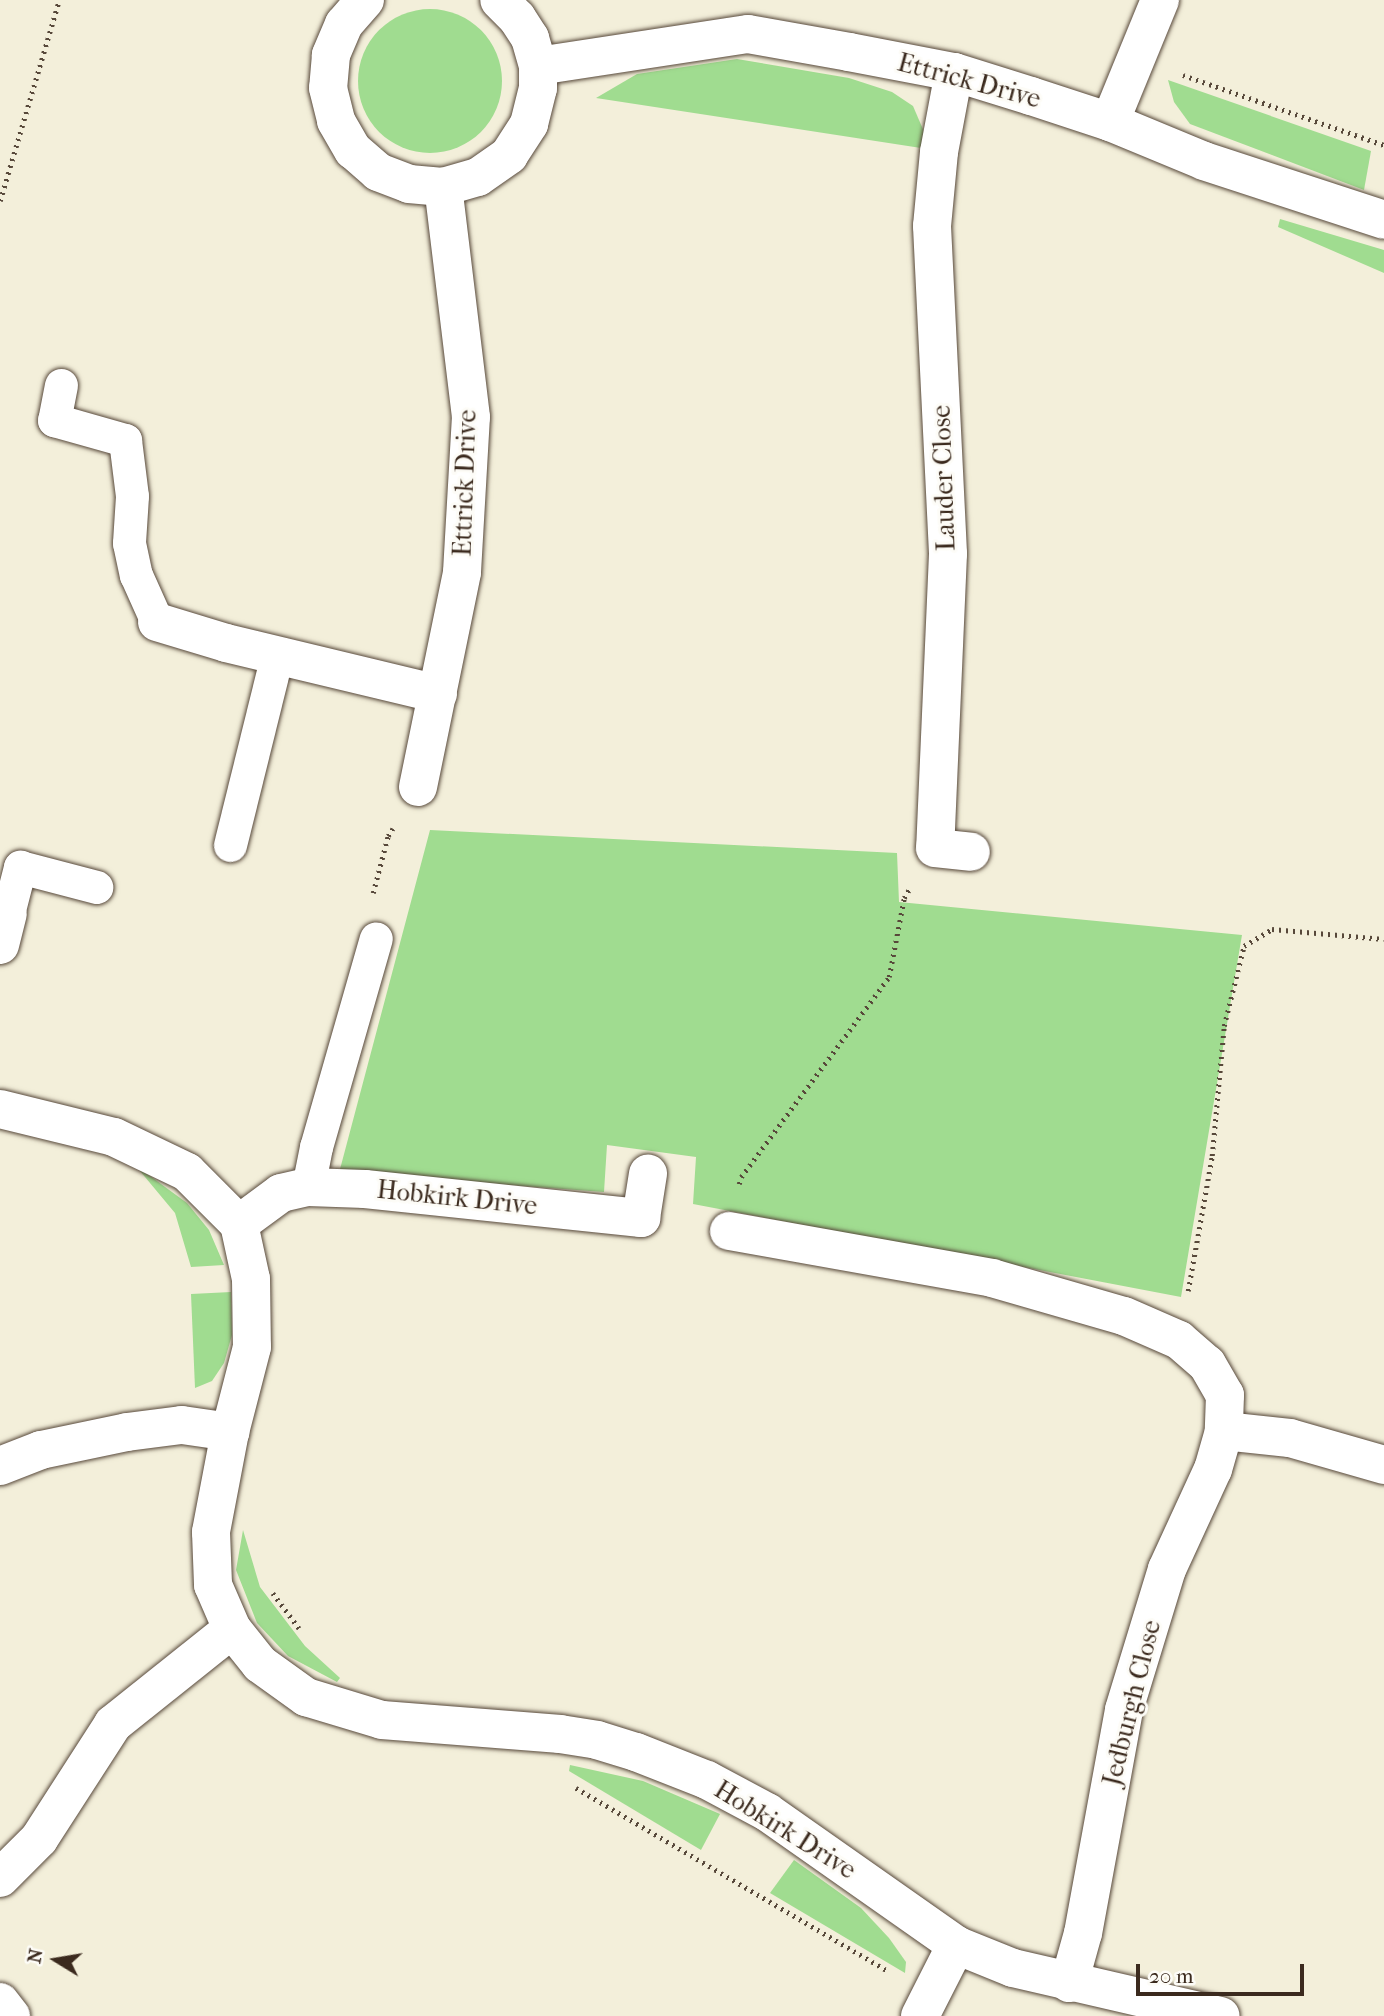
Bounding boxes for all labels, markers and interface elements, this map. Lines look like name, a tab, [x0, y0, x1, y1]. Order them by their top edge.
street label: Ettrick Drive	[894, 47, 1044, 115]
street label: Lauder Close	[926, 404, 962, 552]
street label: Ettrick Drive	[447, 409, 483, 557]
street label: Hobkirk Drive	[375, 1174, 539, 1222]
street label: Jedburgh Close	[1096, 1617, 1168, 1789]
street label: Hobkirk Drive	[708, 1774, 862, 1886]
north arrow	[21, 1925, 91, 1995]
text: N	[23, 1947, 48, 1965]
scale bar	[1139, 1950, 1307, 1994]
text: 20 m	[1149, 1964, 1193, 1988]

